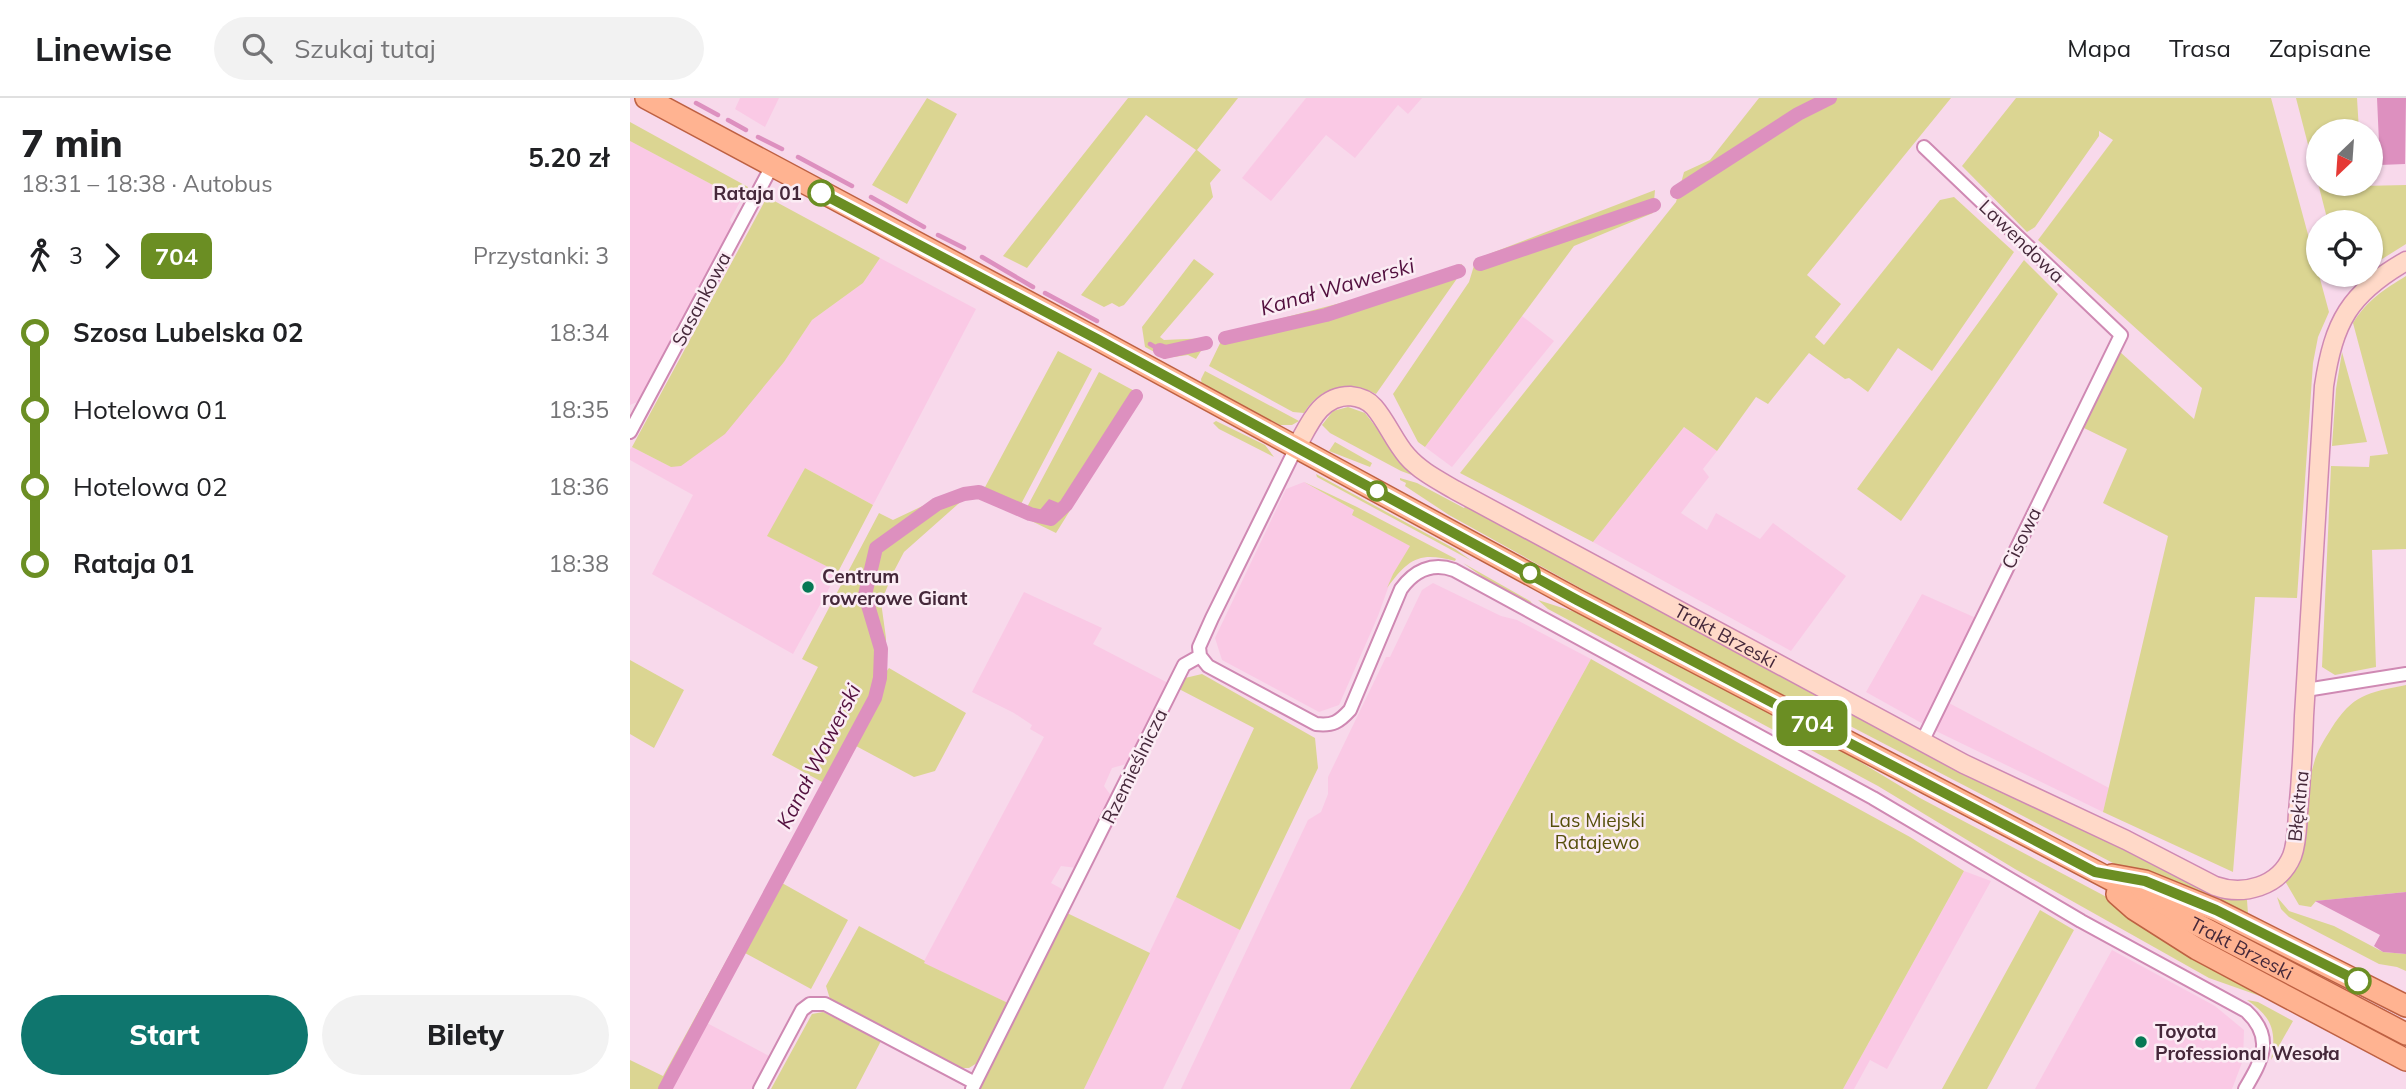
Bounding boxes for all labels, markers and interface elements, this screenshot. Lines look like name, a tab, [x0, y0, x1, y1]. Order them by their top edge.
search box	[214, 17, 704, 80]
text: Linewise	[35, 28, 172, 69]
icon: search	[238, 29, 276, 67]
text: Szukaj tutaj	[294, 32, 436, 65]
text: Mapa	[2067, 33, 2131, 63]
text: Trasa	[2169, 33, 2231, 63]
text: Zapisane	[2269, 33, 2371, 63]
text: 7 min	[21, 119, 123, 167]
north arrow	[2306, 119, 2384, 196]
map controls	[2306, 119, 2383, 287]
text: 5.20 zł	[528, 141, 609, 174]
text: 18:31 – 18:38 · Autobus	[21, 169, 273, 198]
marker: Rataja 01	[808, 180, 834, 206]
place label: Rataja 01	[713, 181, 802, 205]
street label: Lawendowa	[1974, 194, 2070, 288]
button: locate	[2306, 210, 2383, 287]
icon: walk	[21, 237, 59, 275]
icon: forward	[93, 237, 131, 275]
text: 3	[69, 241, 83, 270]
text: 704	[155, 241, 198, 271]
text: Przystanki: 3	[473, 241, 609, 270]
street label: Sasankowa	[666, 248, 736, 350]
water label: Kanał Wawerski	[1257, 251, 1418, 320]
text: Szosa Lubelska 02	[73, 316, 303, 349]
text: 18:34	[549, 318, 609, 347]
text: Hotelowa 01	[73, 393, 228, 426]
text: 18:35	[549, 395, 609, 424]
text: Hotelowa 02	[73, 470, 228, 503]
text: 18:36	[549, 472, 609, 501]
unlabelled marker	[1367, 481, 1387, 501]
street label: Cisowa	[1996, 503, 2046, 573]
text: Rataja 01	[73, 547, 194, 580]
text: 18:38	[549, 549, 609, 578]
unlabelled marker	[1520, 563, 1540, 583]
place label: Centrum rowerowe Giant	[822, 564, 967, 610]
marker: Centrum rowerowe Giant	[800, 579, 816, 595]
street label: Trakt Brzeski	[1670, 598, 1781, 673]
water label: Kanał Wawerski	[770, 678, 866, 833]
line badge: 704	[1772, 700, 1852, 746]
street label: Rzemieślnicza	[1096, 705, 1172, 827]
text: 704	[1790, 708, 1834, 738]
street label: Błękitna	[2282, 769, 2314, 843]
park label: Las Miejski Ratajewo	[1549, 808, 1645, 854]
street label: Trakt Brzeski	[2186, 911, 2297, 985]
unlabelled marker	[2345, 968, 2371, 994]
button: Start	[21, 995, 308, 1075]
button: Bilety	[322, 995, 609, 1075]
place label: Toyota Professional Wesoła	[2155, 1019, 2340, 1065]
marker: Toyota Professional Wesoła	[2133, 1034, 2149, 1050]

